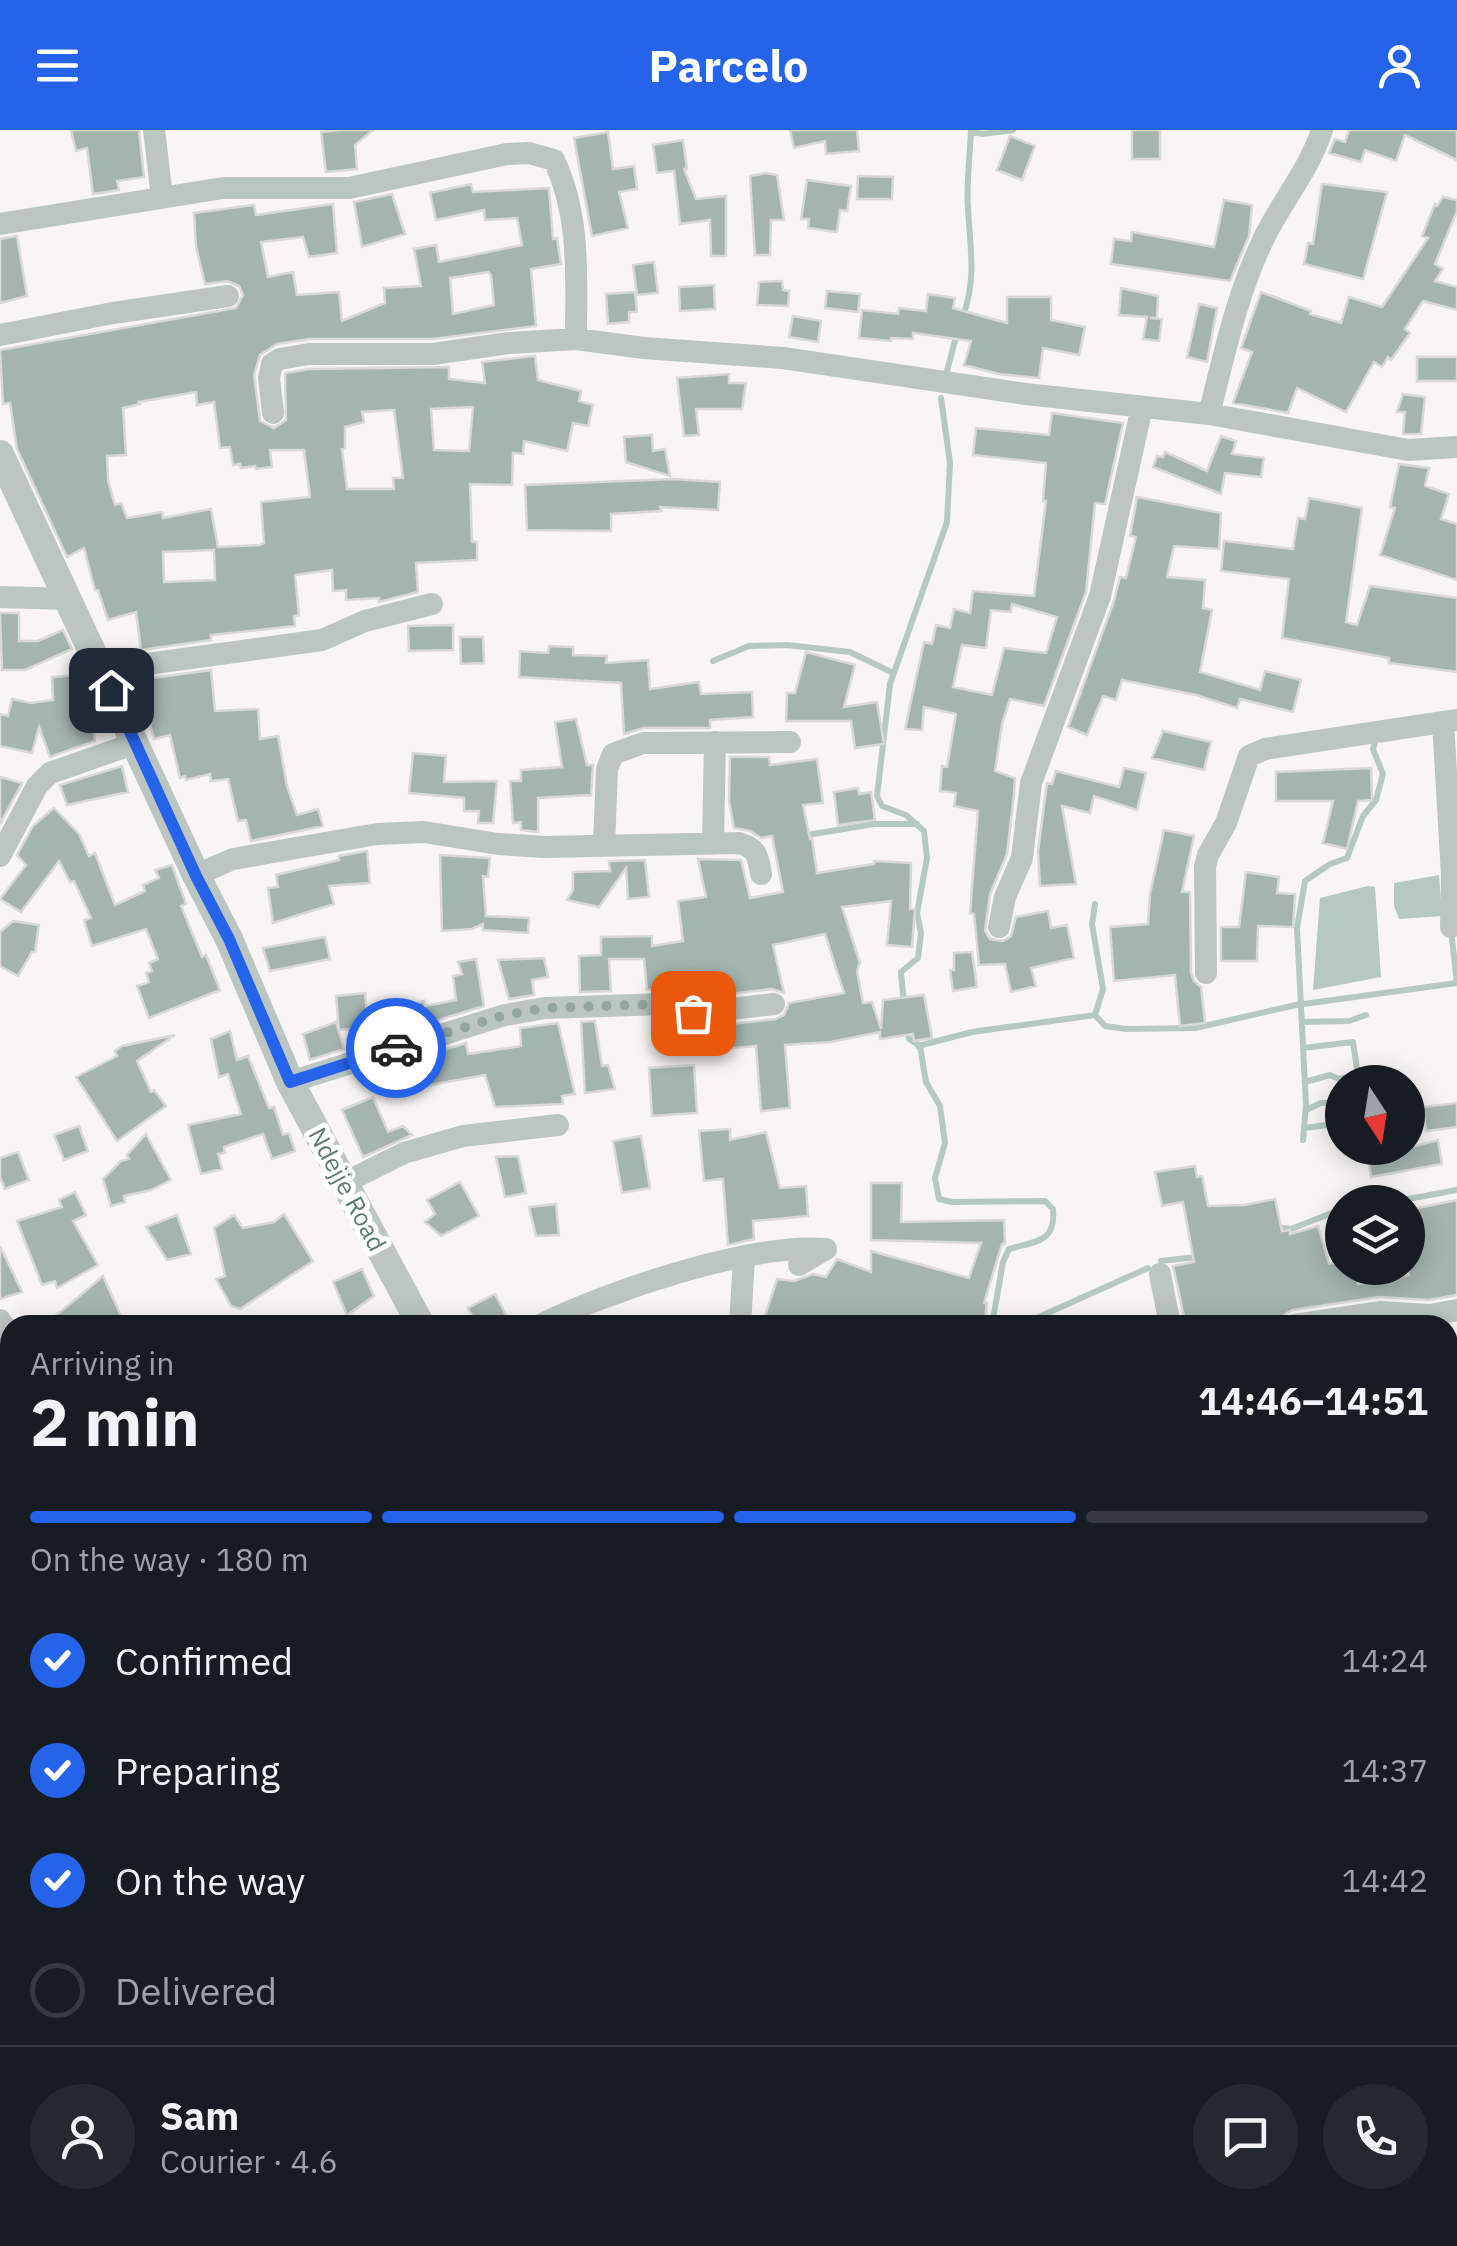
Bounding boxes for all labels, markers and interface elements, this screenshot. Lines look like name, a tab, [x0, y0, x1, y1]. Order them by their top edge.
text: Parcelo	[649, 36, 808, 94]
icon: menu	[30, 38, 85, 93]
icon: person	[1372, 38, 1427, 93]
pin	[69, 648, 154, 733]
icon: home	[84, 663, 139, 718]
pin	[651, 971, 736, 1056]
icon: bag	[666, 986, 721, 1041]
courier	[346, 998, 446, 1098]
icon: car	[369, 1021, 424, 1076]
north arrow	[1325, 1065, 1425, 1165]
map controls	[1325, 1065, 1425, 1285]
street label: Ndejje Road	[302, 1121, 394, 1257]
button: layers	[1325, 1185, 1425, 1285]
text: Arriving in	[30, 1342, 175, 1384]
text: 14:46–14:51	[1198, 1376, 1428, 1425]
text: 2 min	[30, 1379, 200, 1464]
text: On the way · 180 m	[30, 1538, 309, 1580]
icon: check	[30, 1633, 85, 1688]
text: Confirmed	[115, 1636, 293, 1685]
text: 14:24	[1342, 1639, 1428, 1681]
icon: check	[30, 1743, 85, 1798]
text: Preparing	[115, 1746, 280, 1795]
text: 14:37	[1342, 1749, 1428, 1791]
icon: check	[30, 1853, 85, 1908]
text: On the way	[115, 1856, 305, 1905]
text: 14:42	[1342, 1859, 1428, 1901]
text: Delivered	[115, 1966, 277, 2015]
button: person	[30, 2084, 135, 2189]
button: chat	[1193, 2084, 1298, 2189]
button: phone	[1323, 2084, 1428, 2189]
text: Sam	[160, 2091, 239, 2140]
text: Courier · 4.6	[160, 2140, 338, 2182]

